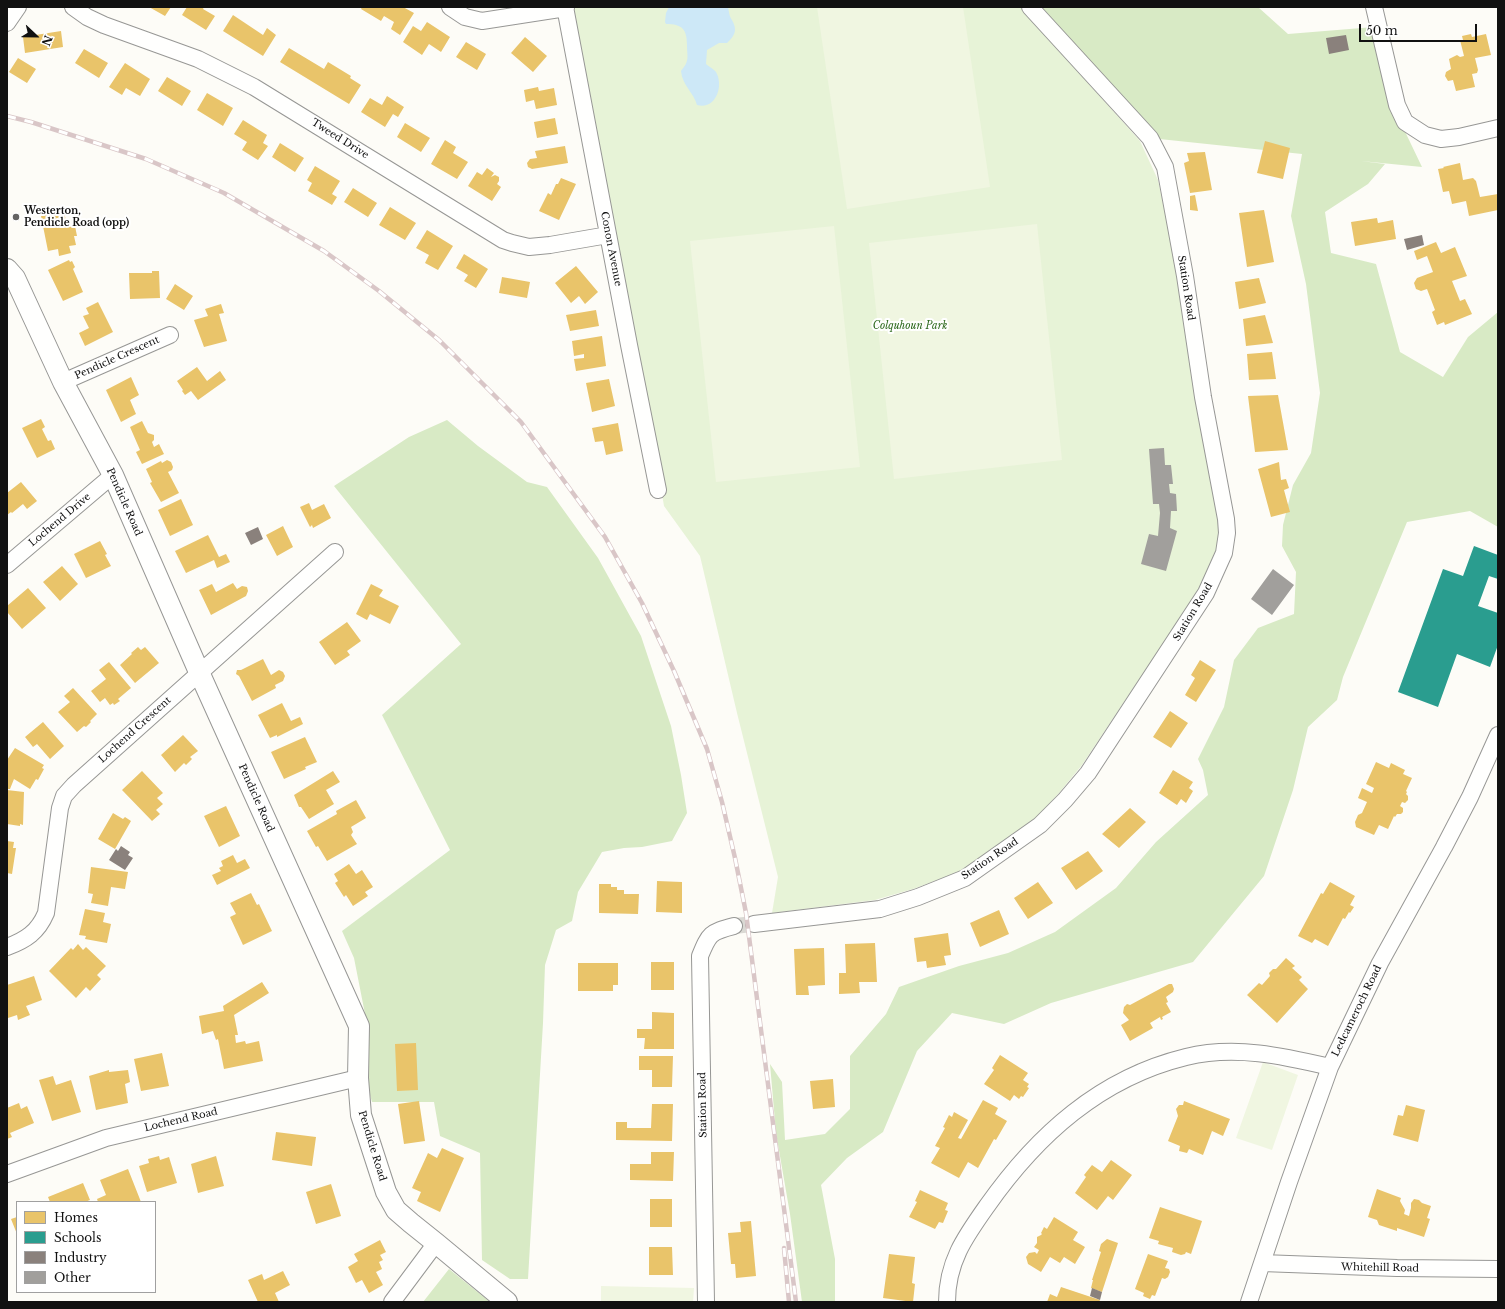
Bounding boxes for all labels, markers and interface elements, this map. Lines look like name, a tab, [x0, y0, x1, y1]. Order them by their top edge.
north arrow	[16, 16, 56, 56]
scale bar	[1361, 16, 1479, 42]
text: 50 m	[1366, 23, 1398, 38]
text: N	[39, 33, 56, 48]
street label: Tweed Drive	[309, 117, 371, 161]
place label: Westerton, Pendicle Road (opp)	[24, 205, 129, 228]
street label: Conon Avenue	[598, 211, 624, 287]
marker: Westerton, Pendicle Road (opp)	[11, 212, 21, 222]
street label: Station Road	[1175, 255, 1197, 321]
park label: Colquhoun Park	[873, 320, 947, 332]
street label: Pendicle Crescent	[73, 334, 161, 382]
street label: Pendicle Road	[104, 466, 144, 538]
street label: Lochend Drive	[27, 491, 93, 549]
street label: Station Road	[1171, 581, 1215, 643]
street label: Lochend Crescent	[96, 694, 174, 766]
street label: Pendicle Road	[236, 762, 276, 834]
street label: Station Road	[959, 836, 1021, 882]
street label: Ledcameroch Road	[1330, 963, 1384, 1059]
street label: Station Road	[696, 1072, 710, 1138]
street label: Lochend Road	[143, 1106, 219, 1134]
street label: Pendicle Road	[356, 1109, 388, 1183]
legend	[16, 1201, 156, 1293]
text: Homes	[54, 1210, 98, 1225]
text: Schools	[54, 1230, 101, 1245]
text: Industry	[54, 1250, 107, 1265]
street label: Whitehill Road	[1341, 1261, 1419, 1275]
text: Other	[54, 1270, 91, 1285]

